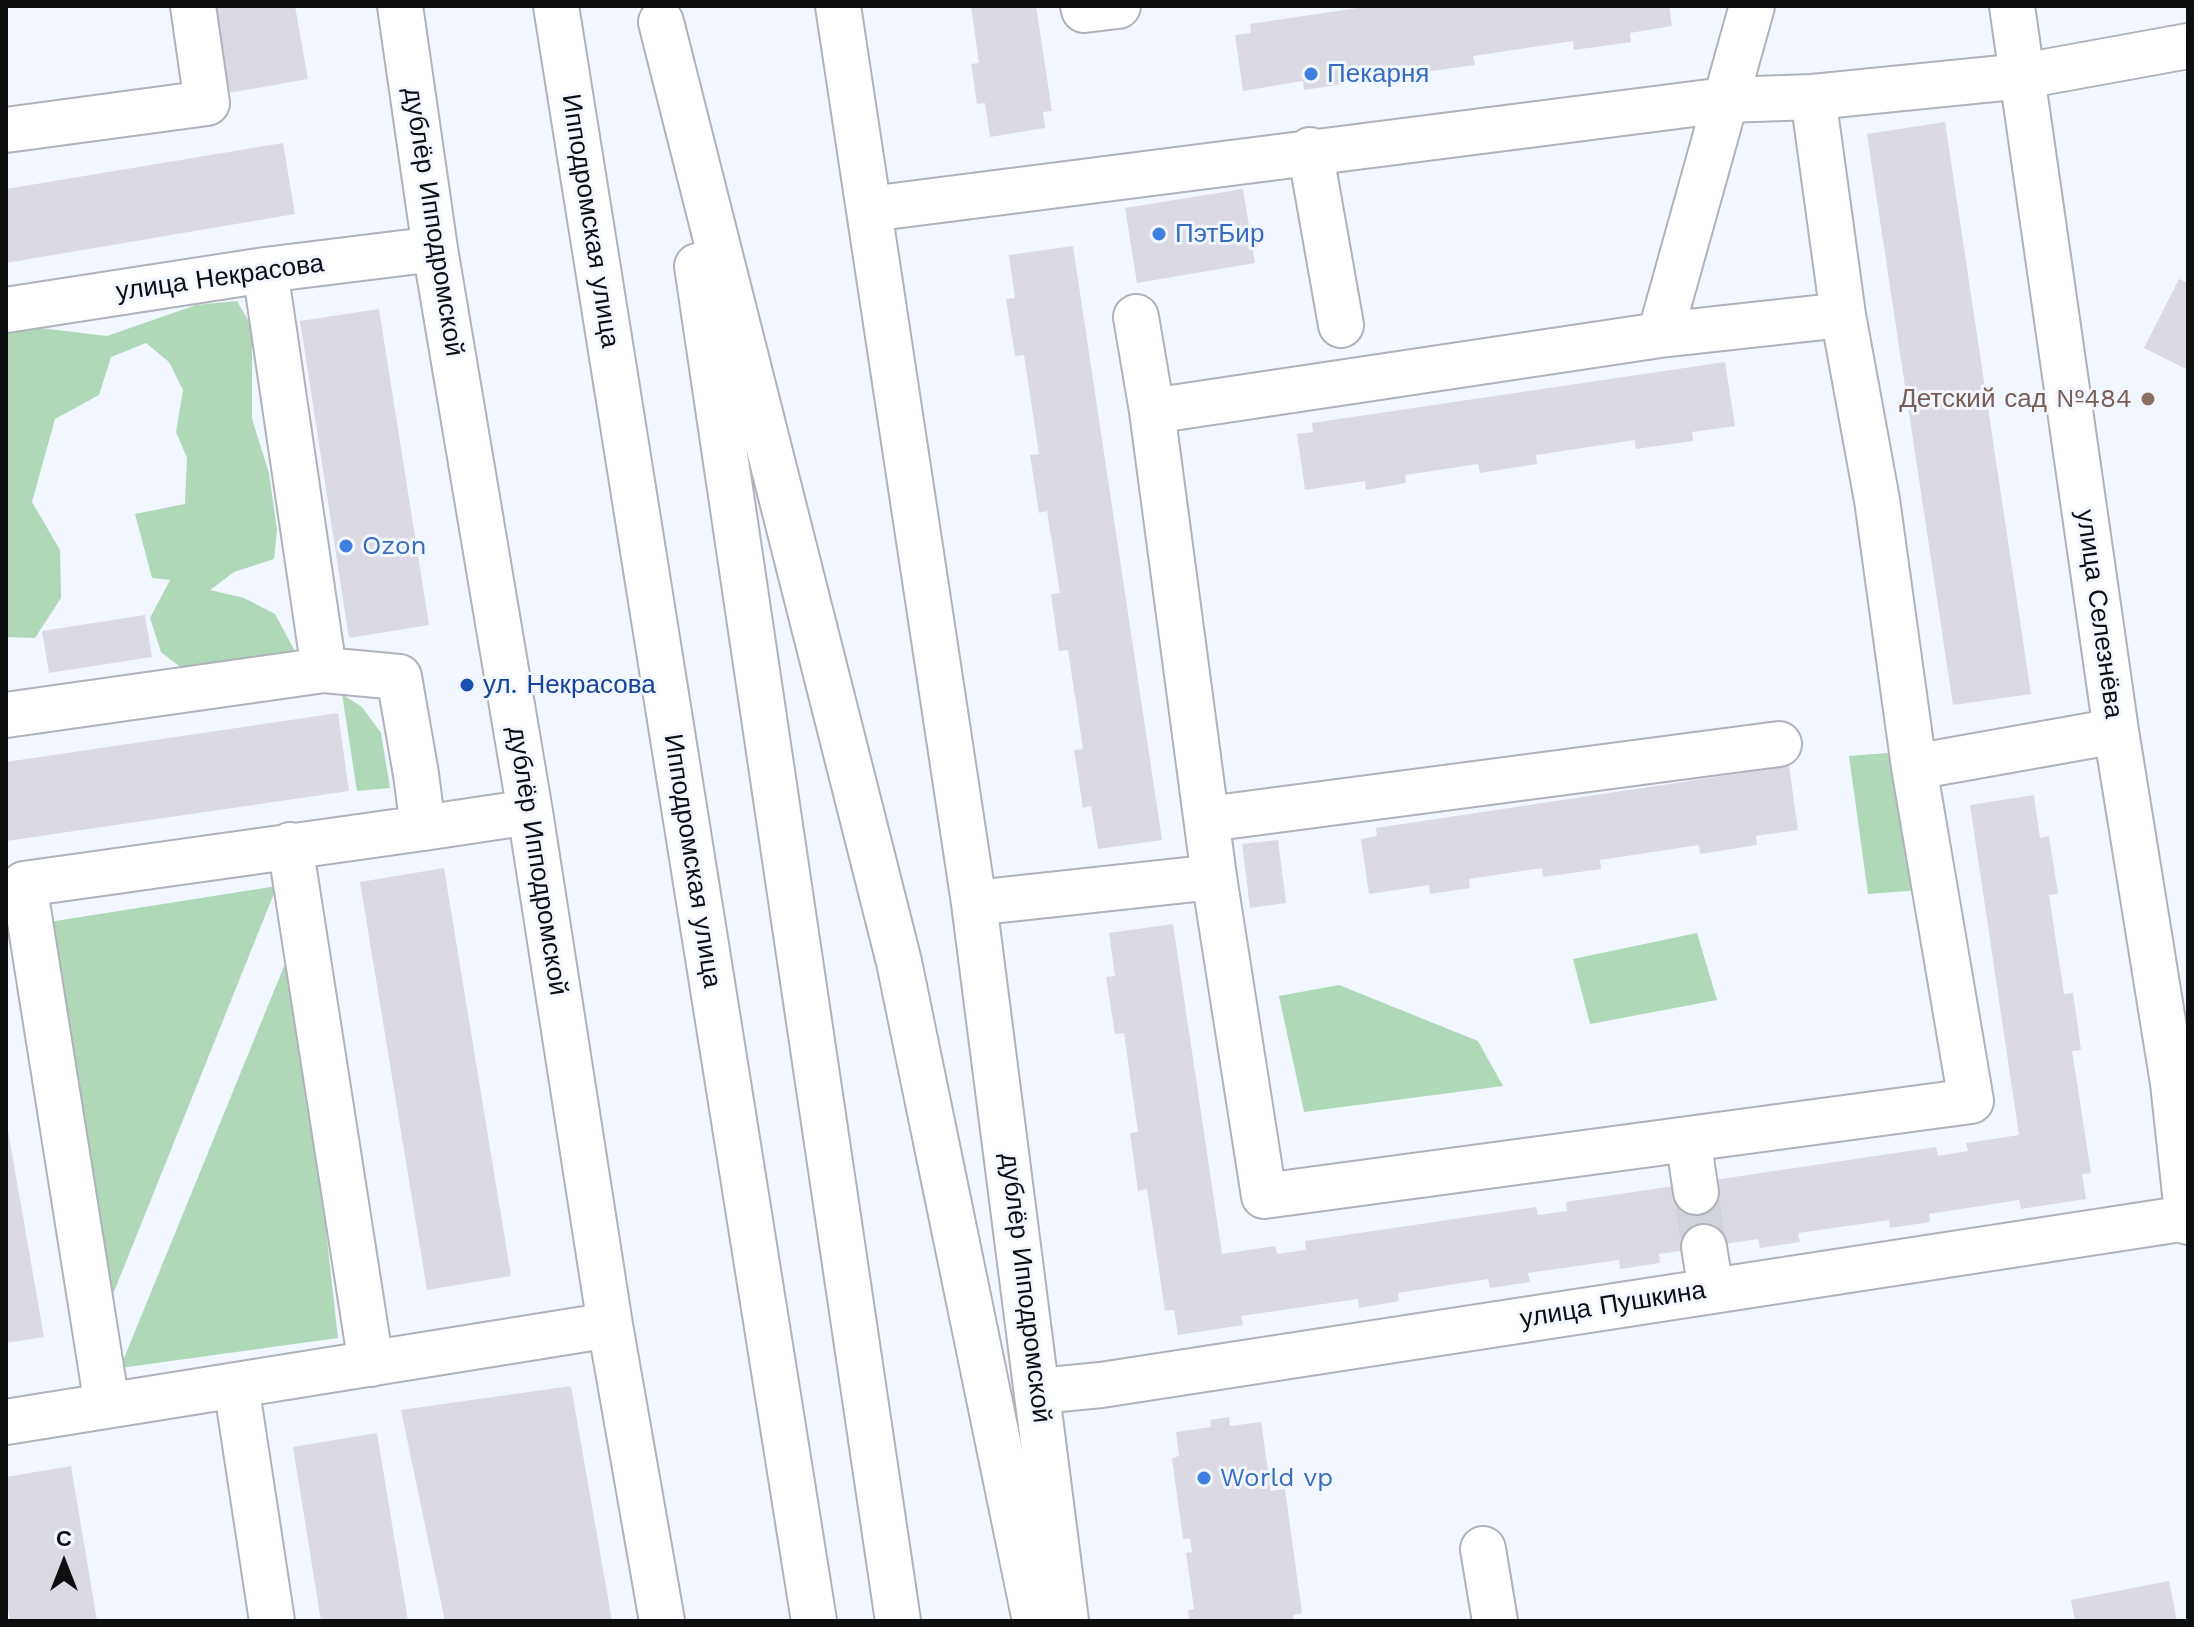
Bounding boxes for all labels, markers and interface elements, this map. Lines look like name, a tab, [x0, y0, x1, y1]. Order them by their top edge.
place label: Пекарня	[1327, 58, 1429, 90]
marker: Пекарня	[1302, 65, 1320, 83]
street label: дублёр Ипподромской	[396, 85, 470, 359]
street label: Ипподромская улица	[555, 92, 625, 350]
place label: ПэтБир	[1175, 218, 1264, 250]
marker: ПэтБир	[1150, 225, 1168, 243]
street label: улица Некрасова	[114, 248, 326, 308]
place label: Детский сад №484	[1899, 383, 2132, 415]
marker: Детский сад №484	[2139, 390, 2157, 408]
street label: улица Селезнёва	[2069, 508, 2129, 720]
place label: Ozon	[362, 530, 427, 562]
marker: Ozon	[337, 537, 355, 555]
place label: ул. Некрасова	[483, 669, 656, 701]
marker: ул. Некрасова	[458, 676, 476, 694]
street label: дублёр Ипподромской	[500, 724, 574, 998]
street label: Ипподромская улица	[657, 732, 727, 990]
street label: дублёр Ипподромской	[993, 1151, 1057, 1425]
street label: улица Пушкина	[1518, 1275, 1708, 1335]
place label: World vp	[1220, 1462, 1333, 1494]
marker: World vp	[1195, 1469, 1213, 1487]
north arrow	[24, 1523, 104, 1603]
text: С	[56, 1526, 72, 1551]

